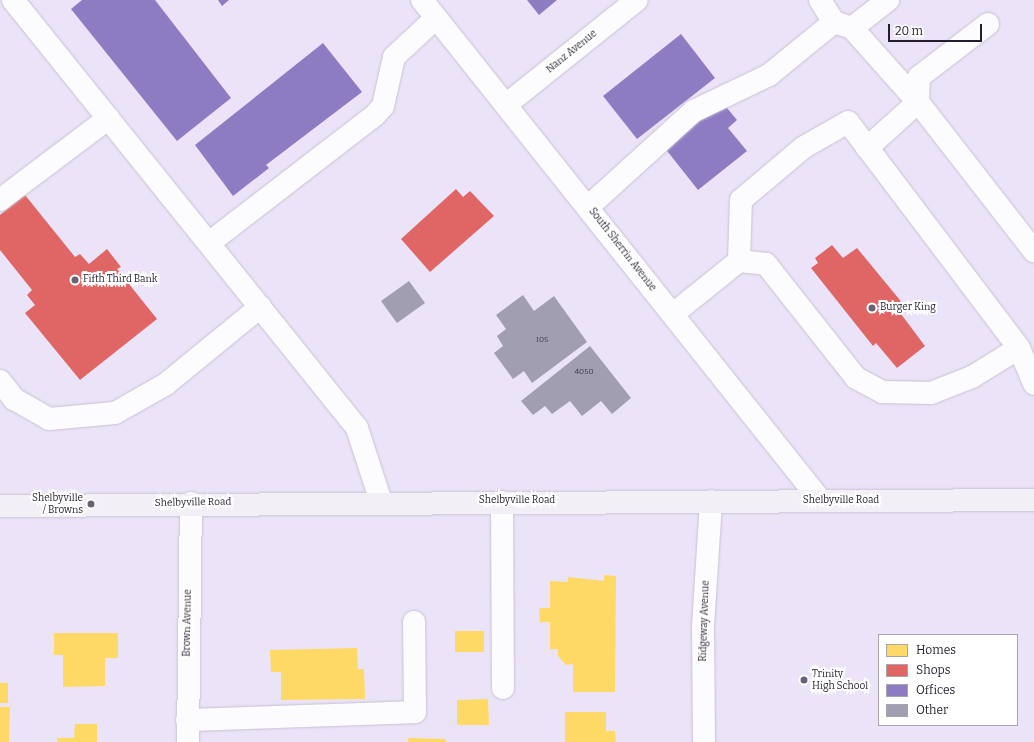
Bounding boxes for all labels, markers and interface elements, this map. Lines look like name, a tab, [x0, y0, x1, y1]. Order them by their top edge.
scale bar	[890, 16, 984, 42]
text: 20 m	[895, 24, 923, 38]
street label: Nanz Avenue	[544, 28, 600, 76]
street label: South Sherrin Avenue	[586, 206, 658, 294]
place label: Fifth Third Bank	[83, 274, 157, 286]
marker: Fifth Third Bank	[70, 275, 80, 285]
place label: Burger King	[880, 302, 936, 314]
marker: Burger King	[867, 303, 877, 313]
house number: 105	[536, 335, 548, 345]
house number: 4050	[574, 367, 594, 377]
place label: Shelbyville / Browns	[32, 492, 83, 516]
street label: Shelbyville Road	[479, 495, 555, 507]
street label: Shelbyville Road	[803, 495, 879, 507]
street label: Shelbyville Road	[155, 496, 231, 510]
marker: Shelbyville / Browns	[86, 499, 96, 509]
street label: Ridgeway Avenue	[698, 580, 712, 662]
street label: Brown Avenue	[181, 589, 195, 657]
legend	[878, 634, 1018, 726]
text: Homes	[916, 643, 956, 657]
text: Shops	[916, 663, 950, 677]
place label: Trinity High School	[812, 668, 868, 692]
marker: Trinity High School	[799, 675, 809, 685]
text: Offices	[916, 683, 955, 697]
text: Other	[916, 703, 948, 717]

